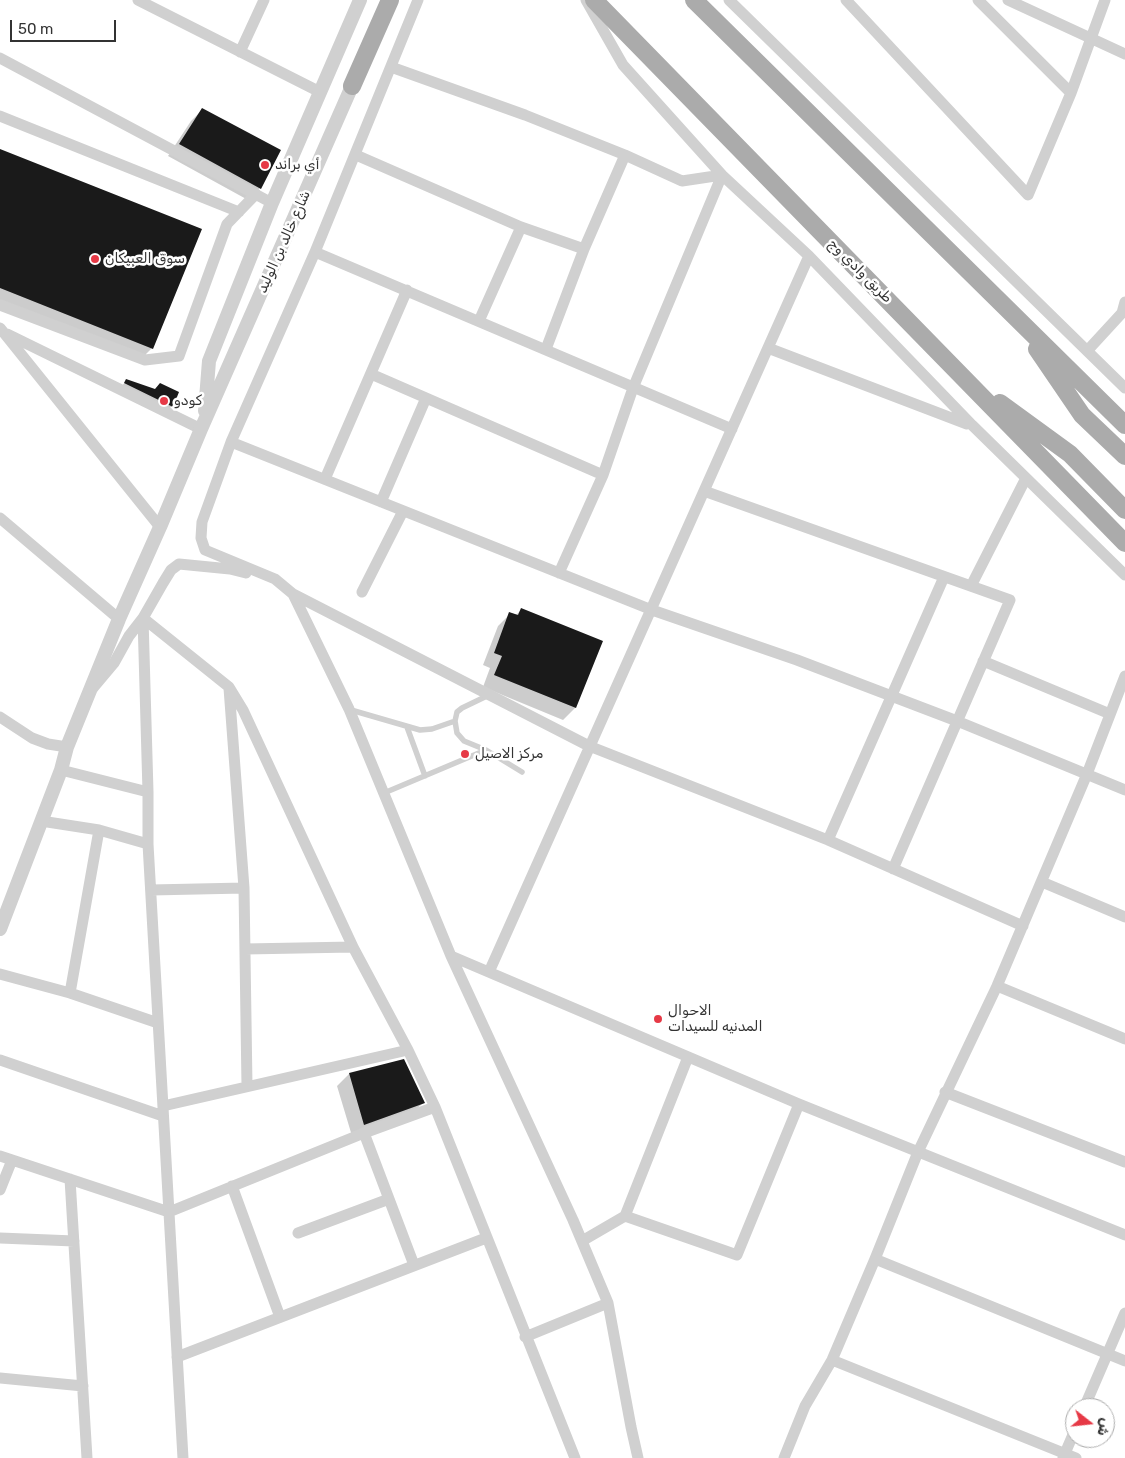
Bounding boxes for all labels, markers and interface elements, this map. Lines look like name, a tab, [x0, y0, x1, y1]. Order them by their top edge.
scale bar	[12, 10, 119, 42]
text: 50 m	[18, 20, 53, 38]
place label: أي براند	[275, 157, 319, 173]
marker: أي براند	[259, 159, 271, 171]
street label: شارع خالد بن الوليد	[254, 188, 314, 296]
street label: طريق وادي وج	[825, 236, 895, 306]
place label: سوق العبيكان	[105, 251, 185, 267]
marker: سوق العبيكان	[89, 253, 101, 265]
place label: كودو	[174, 393, 202, 409]
marker: كودو	[158, 395, 170, 407]
place label: مركز الاصيل	[475, 746, 543, 762]
marker: مركز الاصيل	[459, 748, 471, 760]
place label: الاحوال المدنيه للسيدات	[668, 1003, 762, 1036]
marker: الاحوال المدنيه للسيدات	[652, 1013, 664, 1025]
north arrow	[1065, 1398, 1115, 1448]
text: ش	[1093, 1416, 1115, 1438]

